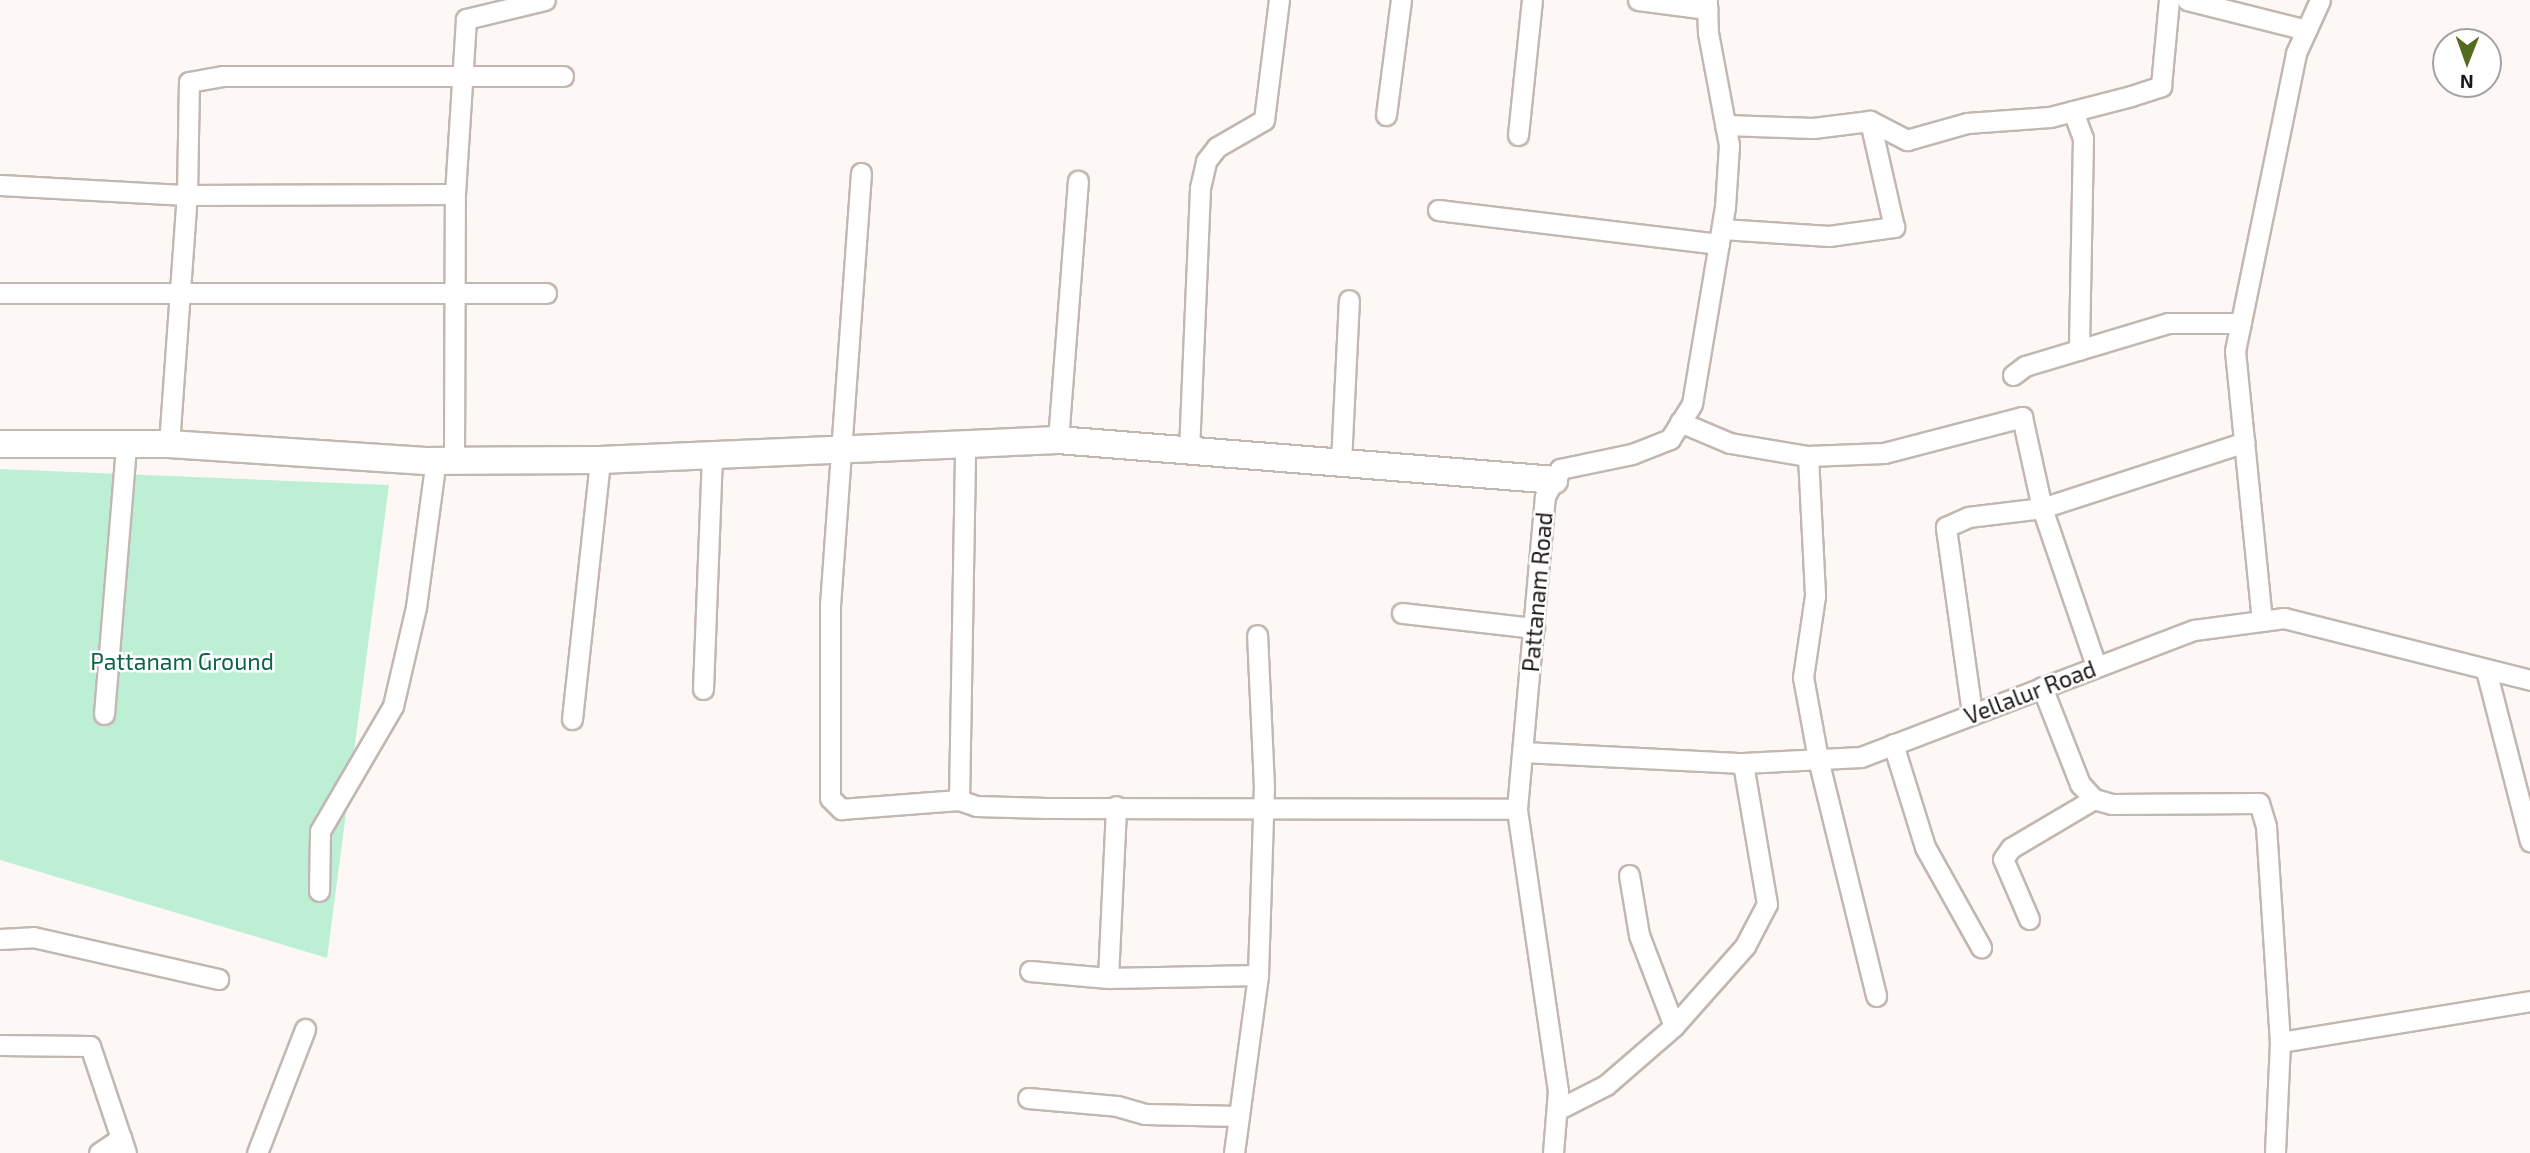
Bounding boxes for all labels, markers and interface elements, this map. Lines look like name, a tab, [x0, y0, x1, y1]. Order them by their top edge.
north arrow	[2432, 28, 2502, 98]
text: N	[2460, 71, 2474, 94]
street label: Pattanam Road	[1516, 511, 1558, 673]
park label: Pattanam Ground	[90, 647, 274, 675]
street label: Vellalur Road	[1960, 654, 2100, 730]

